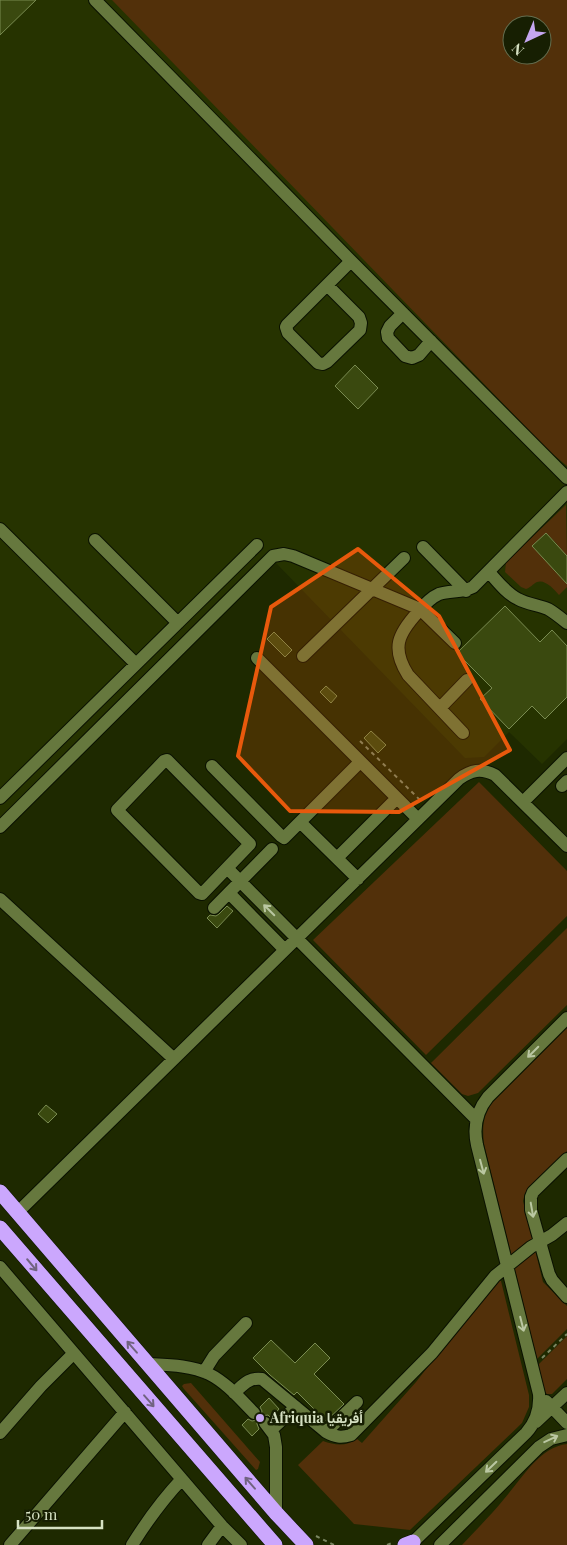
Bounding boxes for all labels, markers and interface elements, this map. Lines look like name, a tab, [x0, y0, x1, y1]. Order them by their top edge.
north arrow	[502, 15, 552, 65]
text: N	[507, 39, 528, 60]
one-way arrow	[262, 904, 275, 916]
one-way arrow	[526, 1046, 539, 1058]
one-way arrow	[478, 1158, 487, 1174]
one-way arrow	[528, 1202, 537, 1218]
one-way arrow	[26, 1258, 37, 1271]
one-way arrow	[518, 1316, 527, 1332]
one-way arrow	[127, 1340, 138, 1353]
one-way arrow	[144, 1394, 155, 1407]
place label: Afriquia أفريقيا	[269, 1408, 363, 1427]
marker: Afriquia أفريقيا	[254, 1412, 266, 1424]
one-way arrow	[544, 1434, 559, 1444]
one-way arrow	[485, 1461, 498, 1473]
one-way arrow	[245, 1477, 256, 1490]
scale bar	[18, 1498, 101, 1530]
text: 50 m	[25, 1504, 58, 1524]

